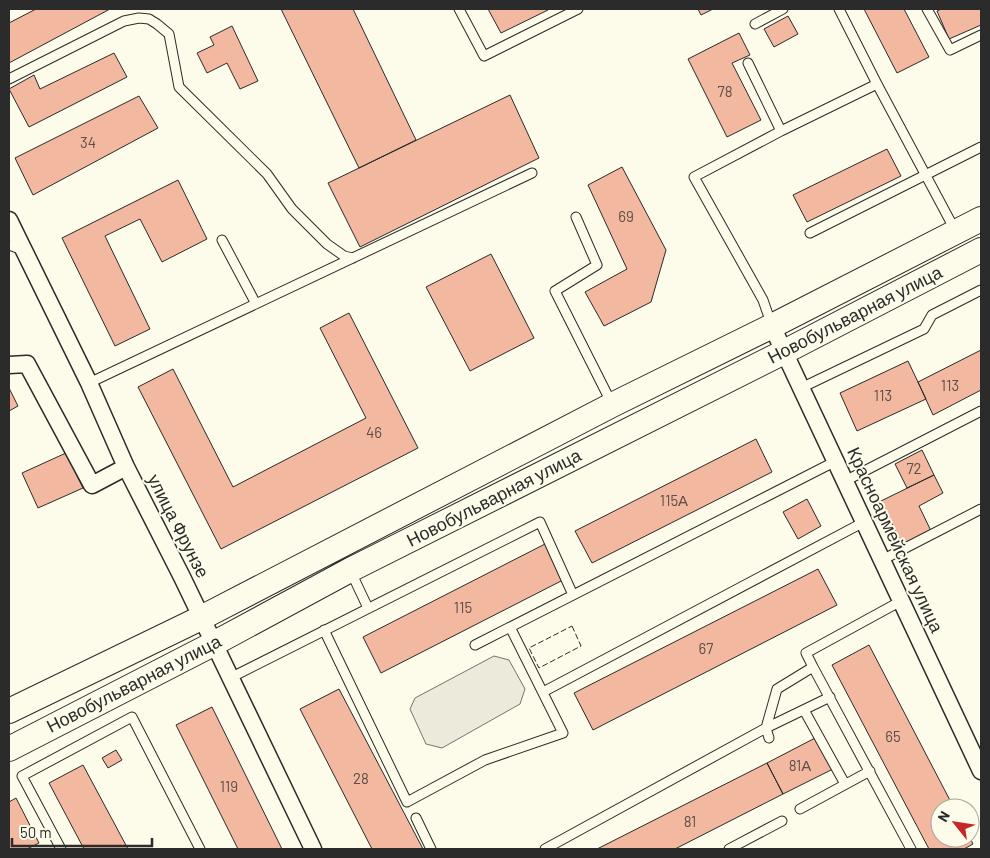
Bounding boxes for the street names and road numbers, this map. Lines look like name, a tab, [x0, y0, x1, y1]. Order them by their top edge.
street label: Новобульварная улица	[764, 260, 946, 368]
street label: Новобульварная улица	[403, 443, 585, 551]
street label: Красноармейская улица	[843, 443, 949, 637]
street label: улица Фрунзе	[143, 470, 214, 581]
street label: Новобульварная улица	[43, 629, 225, 737]

